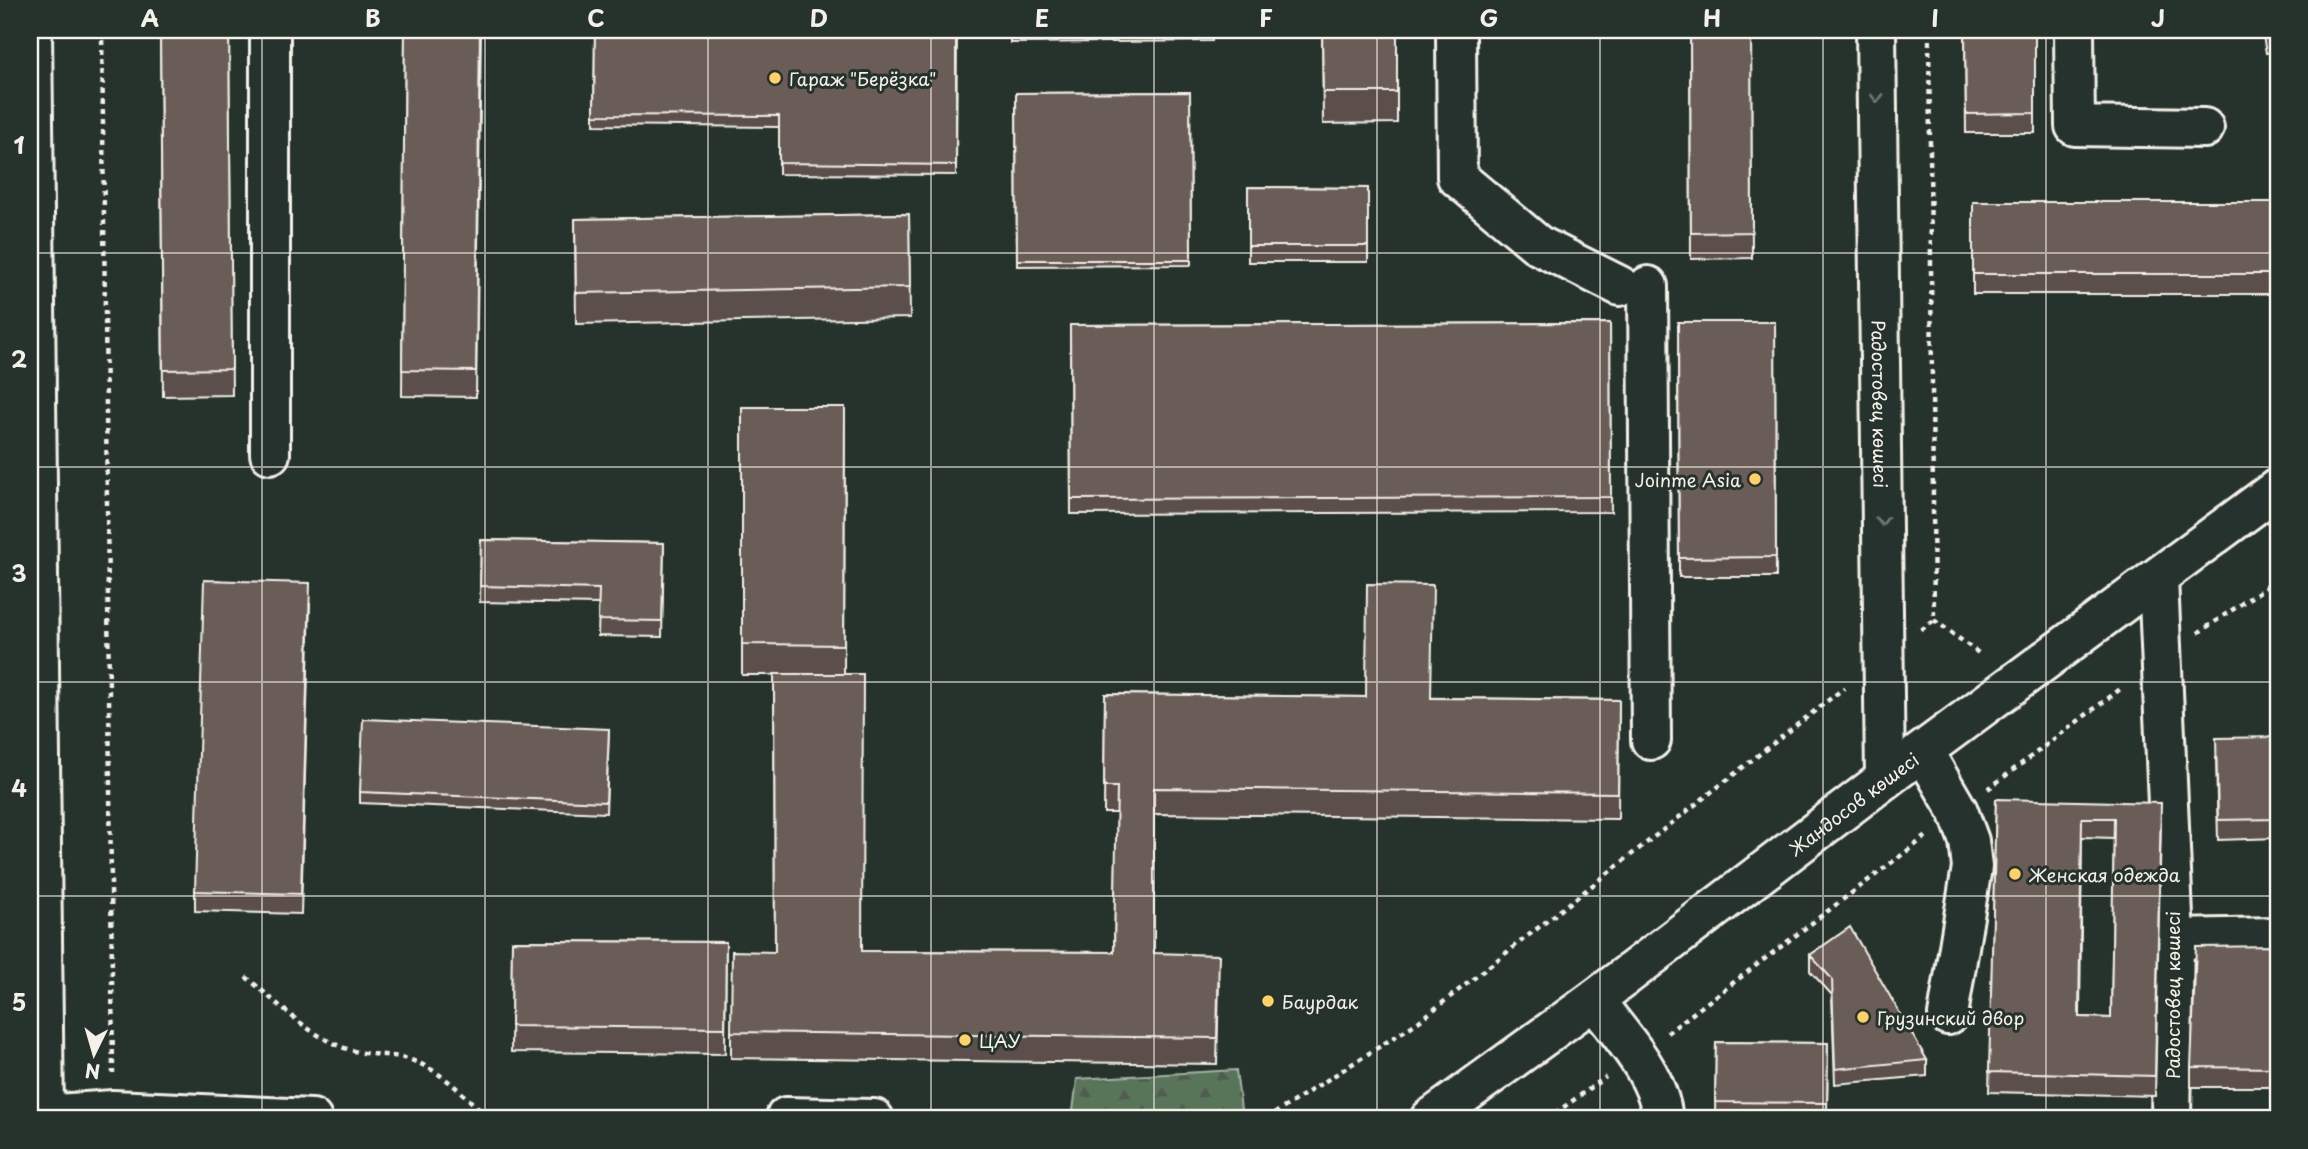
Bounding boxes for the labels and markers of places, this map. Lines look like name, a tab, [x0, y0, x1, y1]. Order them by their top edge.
place label: Гараж "Берёзка"	[789, 65, 936, 92]
marker: Гараж "Берёзка"	[767, 70, 783, 86]
place label: Joinme Asia	[1635, 466, 1741, 493]
marker: Joinme Asia	[1747, 471, 1763, 487]
place label: Женская одежда	[2029, 861, 2181, 888]
marker: Женская одежда	[2007, 866, 2023, 882]
place label: Баурдак	[1282, 988, 1358, 1015]
marker: Баурдак	[1260, 993, 1276, 1009]
place label: Грузинский двор	[1877, 1004, 2024, 1031]
marker: Грузинский двор	[1855, 1009, 1871, 1025]
place label: ЦАУ	[979, 1027, 1020, 1054]
marker: ЦАУ	[957, 1032, 973, 1048]

